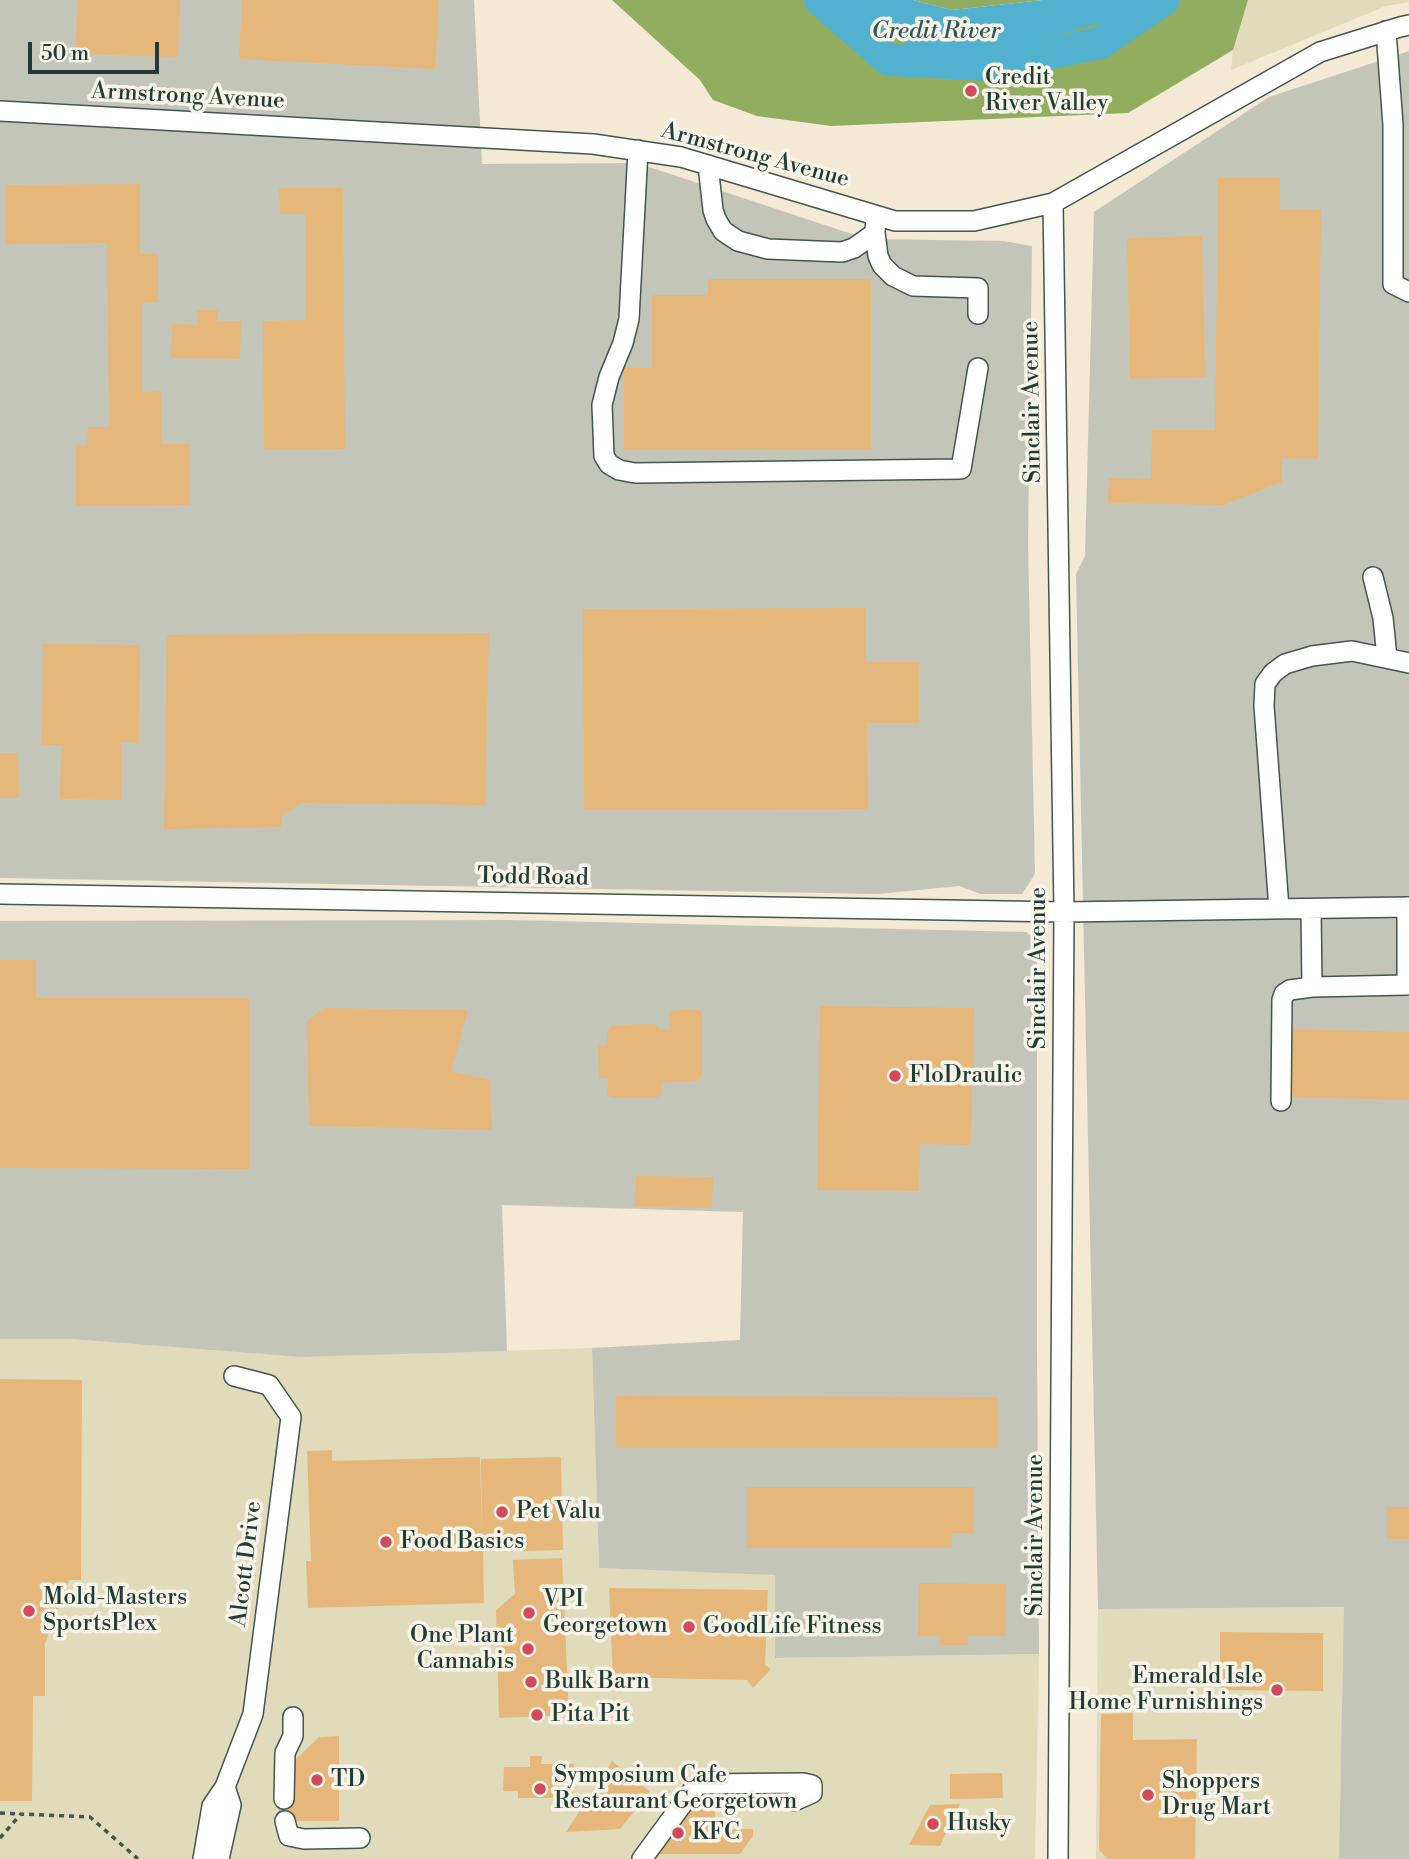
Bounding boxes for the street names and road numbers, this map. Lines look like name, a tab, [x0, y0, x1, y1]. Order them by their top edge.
street label: Armstrong Avenue	[91, 78, 285, 116]
street label: Armstrong Avenue	[658, 118, 852, 194]
street label: Sinclair Avenue	[1018, 321, 1048, 483]
street label: Todd Road	[477, 863, 589, 893]
street label: Sinclair Avenue	[1025, 887, 1053, 1049]
street label: Sinclair Avenue	[1022, 1454, 1050, 1616]
street label: Alcott Drive	[226, 1500, 268, 1628]

